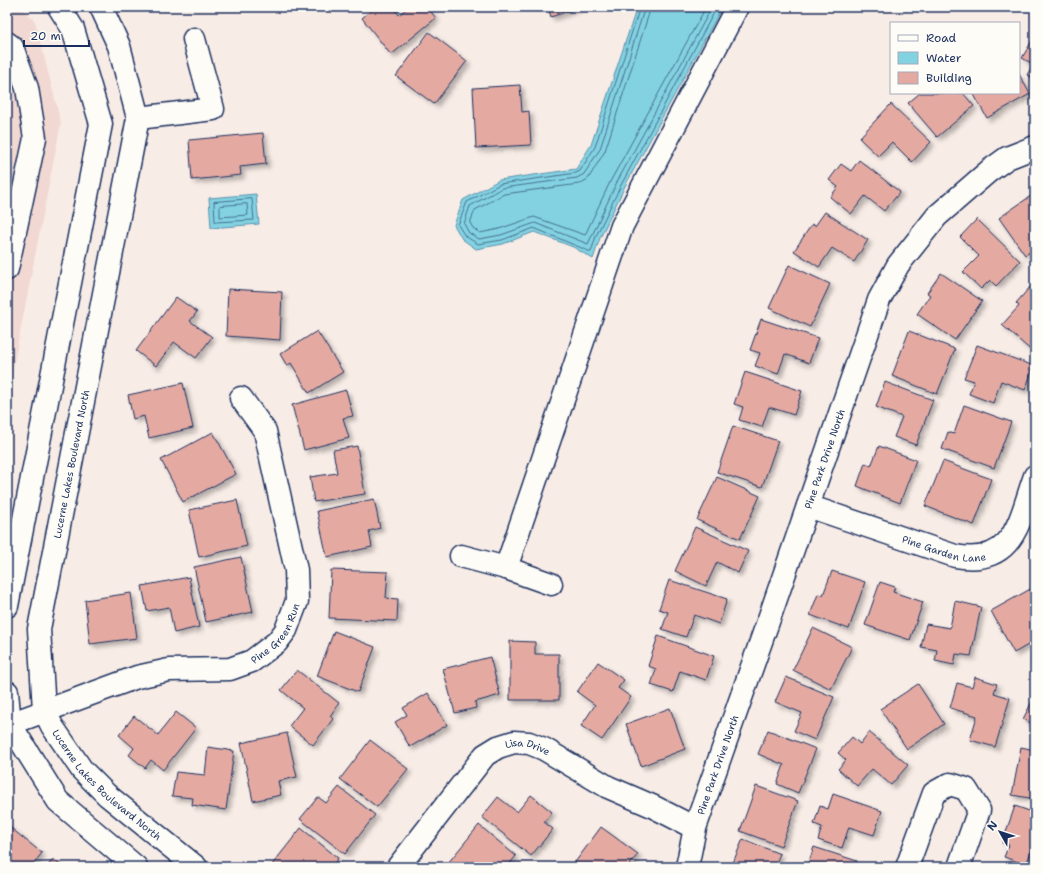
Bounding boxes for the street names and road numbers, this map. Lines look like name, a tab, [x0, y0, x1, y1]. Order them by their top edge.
street label: Lucerne Lakes Boulevard North	[51, 389, 92, 540]
street label: Pine Park Drive North	[801, 407, 848, 511]
street label: Pine Garden Lane	[900, 532, 987, 565]
street label: Pine Green Run	[248, 602, 303, 667]
street label: Pine Park Drive North	[694, 713, 742, 816]
street label: Lucerne Lakes Boulevard North	[49, 727, 164, 843]
street label: Lisa Drive	[503, 736, 553, 758]

